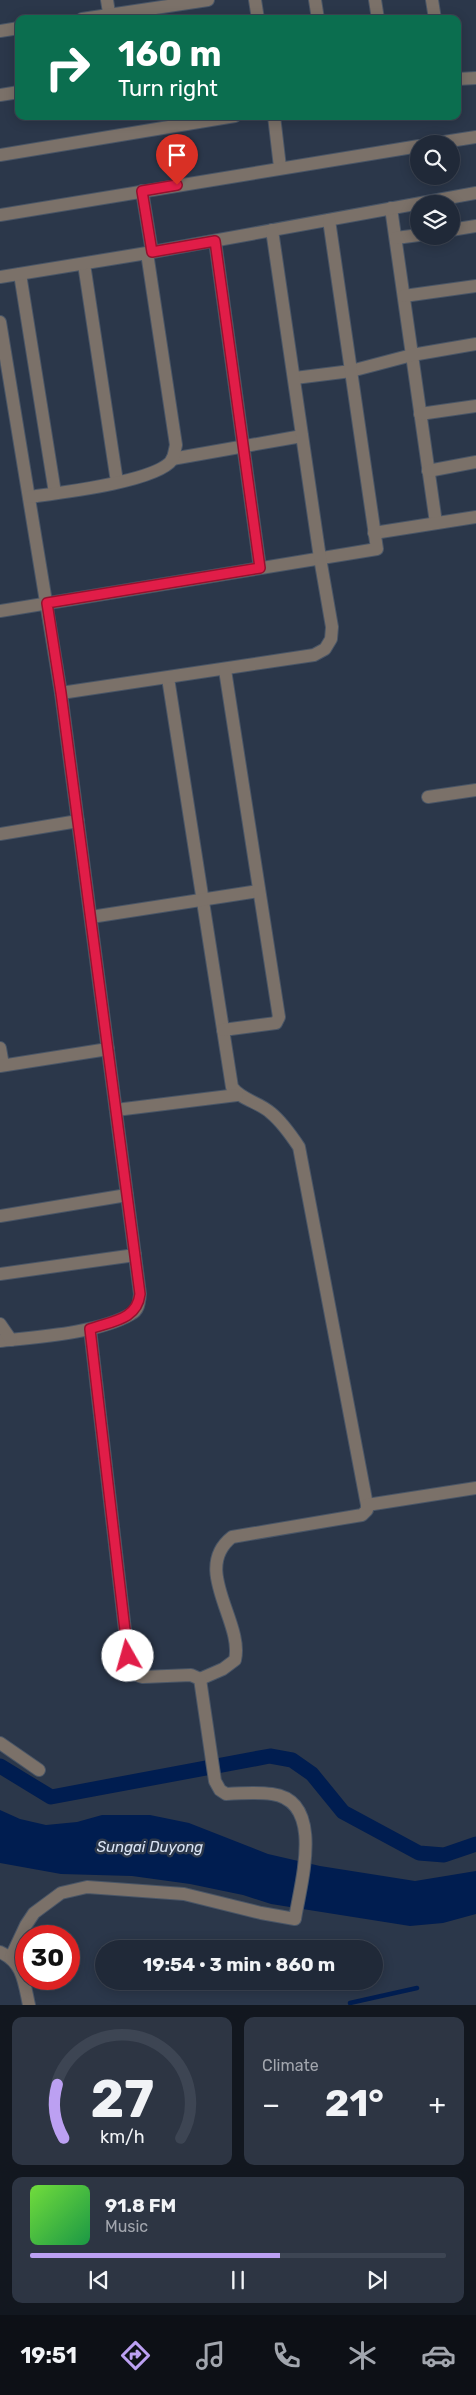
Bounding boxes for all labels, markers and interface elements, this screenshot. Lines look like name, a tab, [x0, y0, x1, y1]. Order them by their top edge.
text: 160 m	[118, 33, 222, 75]
icon: right	[35, 35, 100, 100]
text: Turn right	[118, 75, 218, 102]
pin	[156, 134, 198, 185]
map controls	[410, 135, 460, 245]
button: search	[410, 135, 460, 185]
icon: arrive	[163, 141, 191, 169]
button: layers	[410, 195, 460, 245]
position arrow	[101, 1629, 153, 1681]
water label: Sungai Duyong	[97, 1838, 203, 1856]
speed limit sign: 30	[15, 1925, 80, 1990]
text: 19:54 · 3 min · 860 m	[143, 1953, 335, 1976]
text: Climate	[262, 2056, 319, 2075]
text: 27	[90, 2068, 154, 2130]
text: 21°	[325, 2080, 384, 2126]
text: −	[262, 2088, 280, 2121]
text: +	[429, 2088, 446, 2121]
text: km/h	[100, 2126, 144, 2147]
text: 91.8 FM	[105, 2194, 176, 2217]
text: Music	[105, 2217, 148, 2236]
icon: previous	[85, 2266, 113, 2294]
icon: pause	[224, 2266, 252, 2294]
icon: next	[363, 2266, 391, 2294]
icon: directions	[118, 2338, 153, 2373]
icon: music	[193, 2338, 228, 2373]
icon: phone	[269, 2338, 304, 2373]
icon: climate	[345, 2338, 380, 2373]
icon: car	[421, 2338, 456, 2373]
text: 19:51	[20, 2342, 77, 2369]

